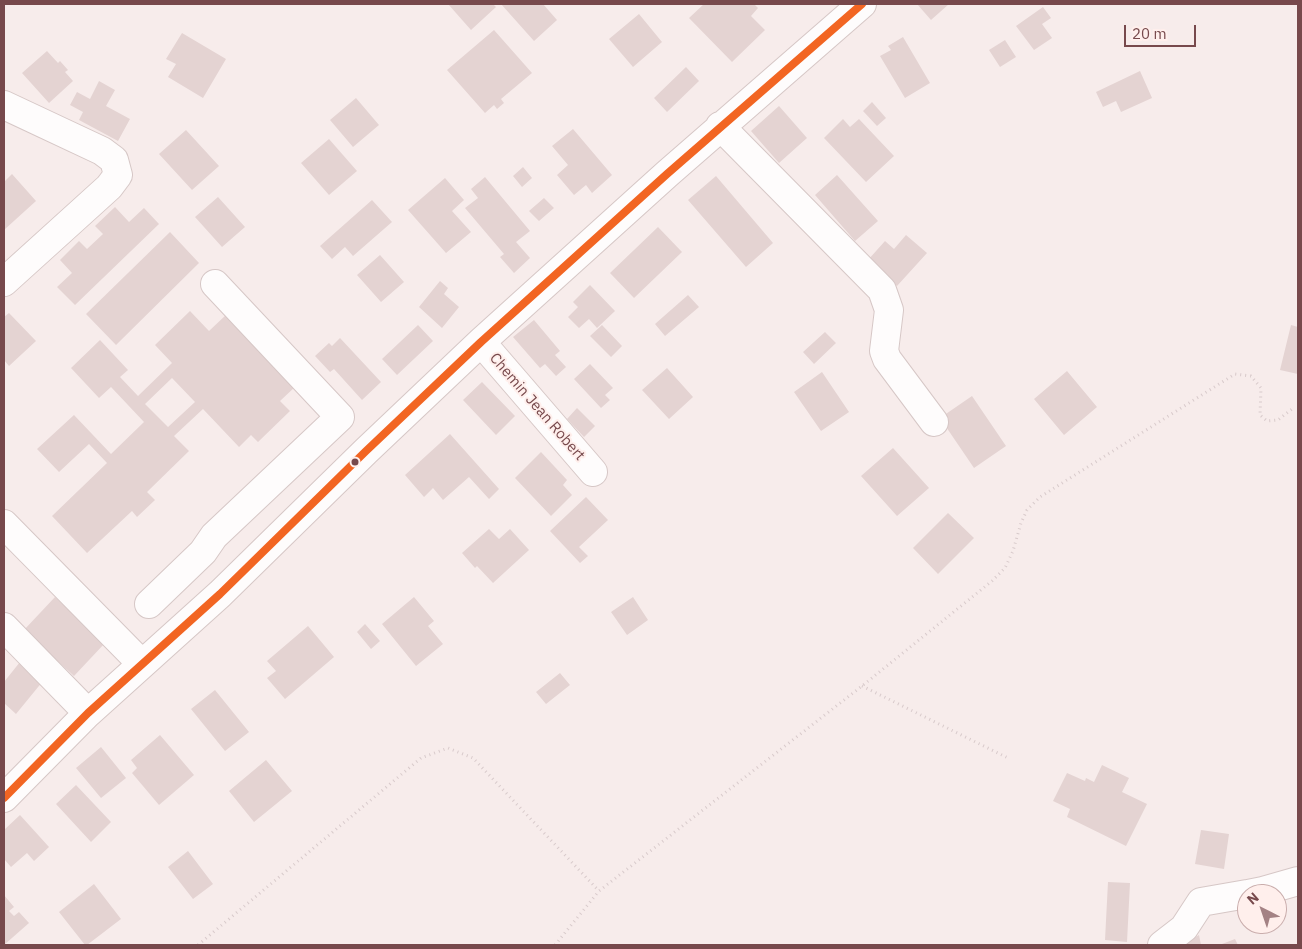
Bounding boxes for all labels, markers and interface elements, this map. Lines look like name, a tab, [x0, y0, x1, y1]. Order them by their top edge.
scale bar	[1127, 15, 1200, 47]
text: 20 m	[1132, 24, 1167, 43]
street label: Chemin Jean Robert	[485, 350, 589, 464]
unlabelled marker	[350, 457, 360, 467]
north arrow	[1237, 884, 1287, 934]
text: N	[1243, 888, 1263, 909]

